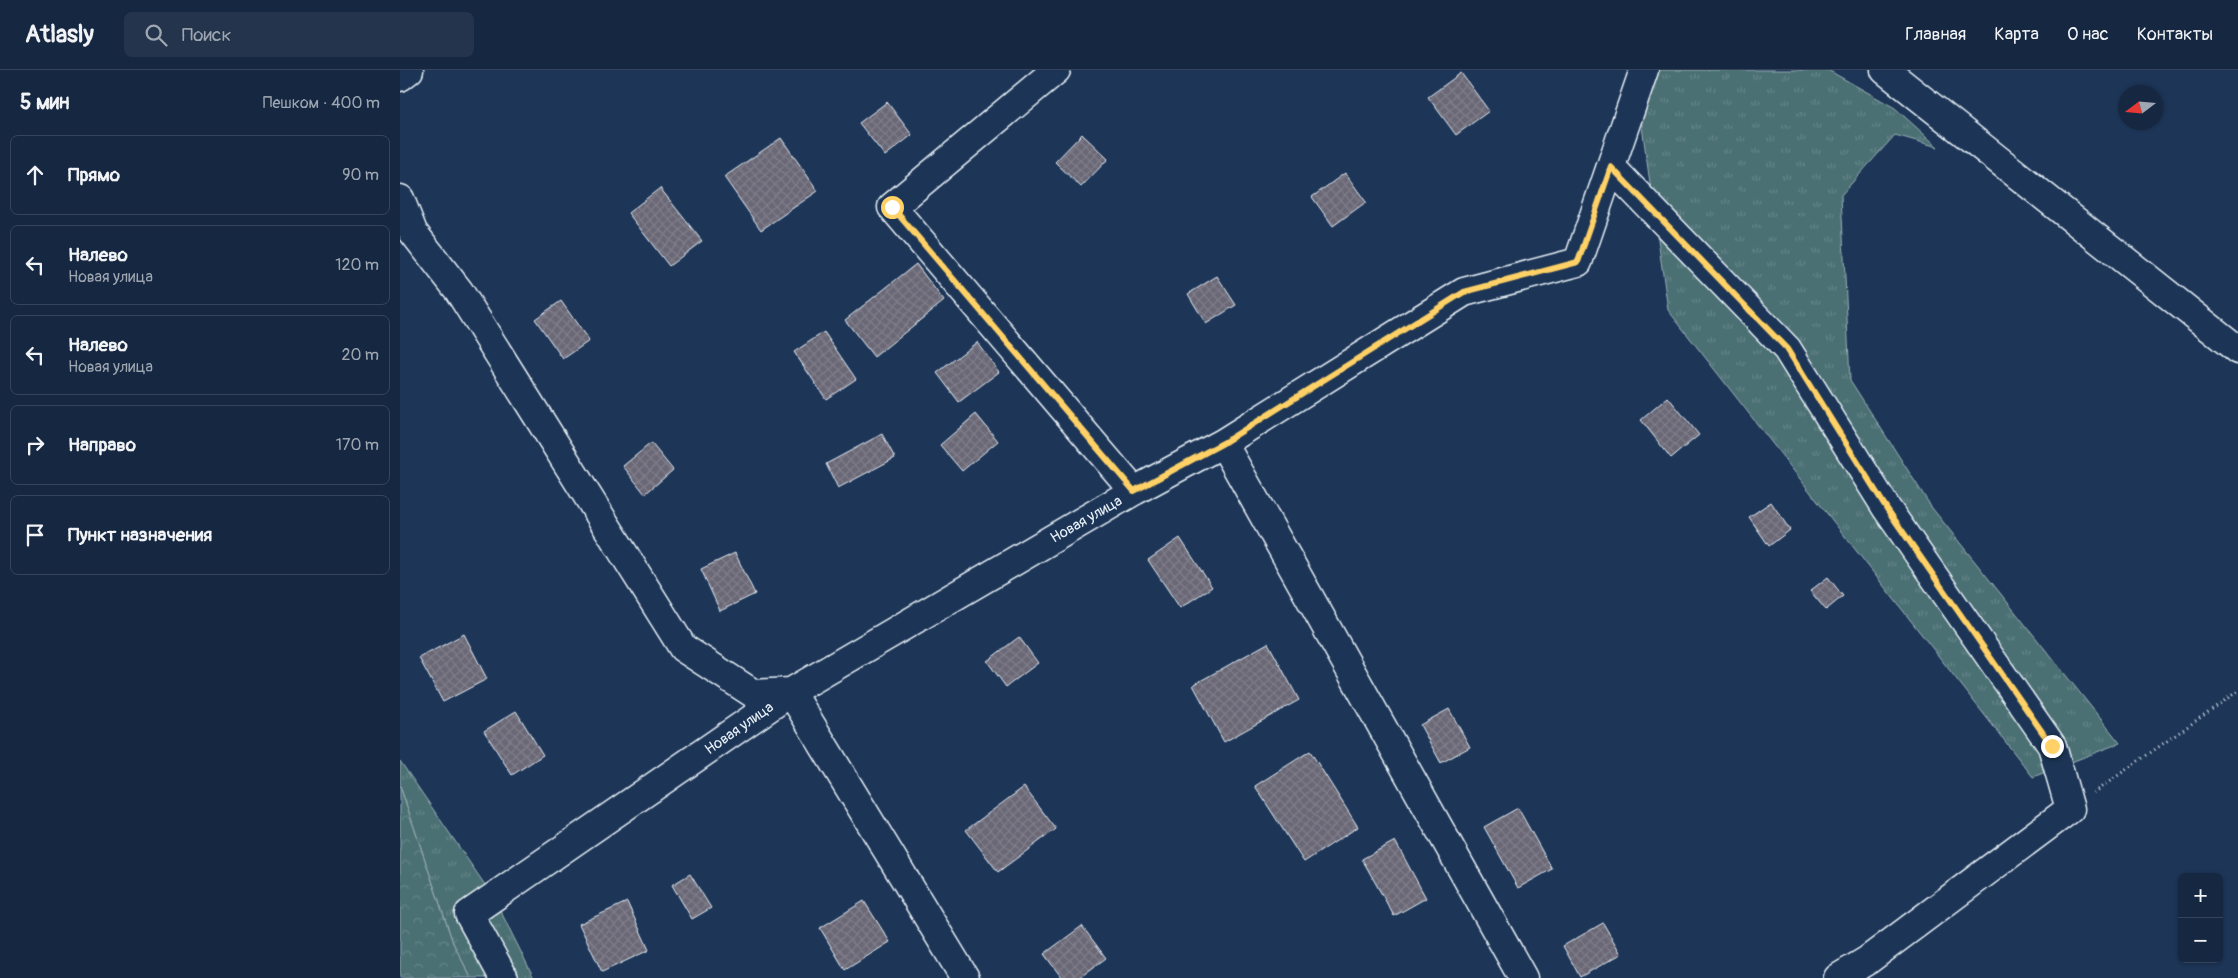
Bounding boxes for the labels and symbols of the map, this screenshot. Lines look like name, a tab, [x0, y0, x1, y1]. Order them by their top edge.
north arrow	[2118, 85, 2163, 130]
route start	[881, 196, 904, 219]
street label: Новая улица	[1047, 491, 1125, 548]
street label: Новая улица	[701, 698, 777, 759]
route end	[2041, 735, 2064, 758]

